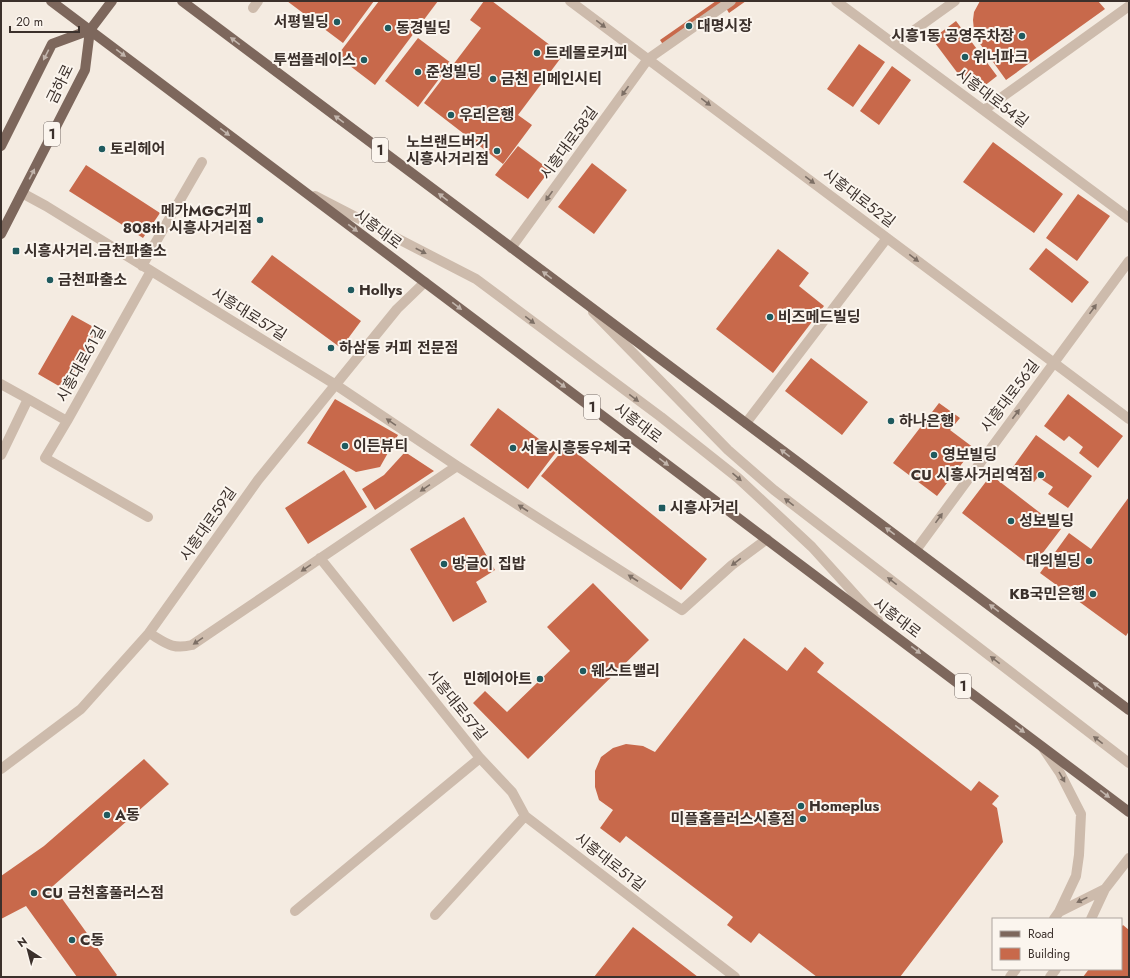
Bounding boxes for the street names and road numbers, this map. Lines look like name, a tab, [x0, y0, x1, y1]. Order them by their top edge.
street label: 금하로	[41, 61, 79, 107]
street label: 시흥대로54길	[951, 63, 1033, 133]
street label: 시흥대로58길	[535, 102, 603, 184]
road number: 1	[44, 122, 60, 146]
road number: 1	[372, 138, 388, 162]
street label: 시흥대로52길	[818, 163, 900, 233]
street label: 시흥대로	[349, 204, 407, 254]
street label: 시흥대로57길	[207, 282, 291, 346]
street label: 시흥대로61길	[51, 322, 111, 406]
street label: 시흥대로56길	[975, 355, 1045, 437]
road number: 1	[584, 395, 600, 419]
street label: 시흥대로	[609, 398, 667, 448]
street label: 시흥대로59길	[174, 482, 242, 566]
street label: 시흥대로	[868, 593, 926, 643]
street label: 시흥대로57길	[422, 665, 492, 745]
road number: 1	[955, 674, 971, 698]
street label: 시흥대로51길	[570, 827, 650, 897]

